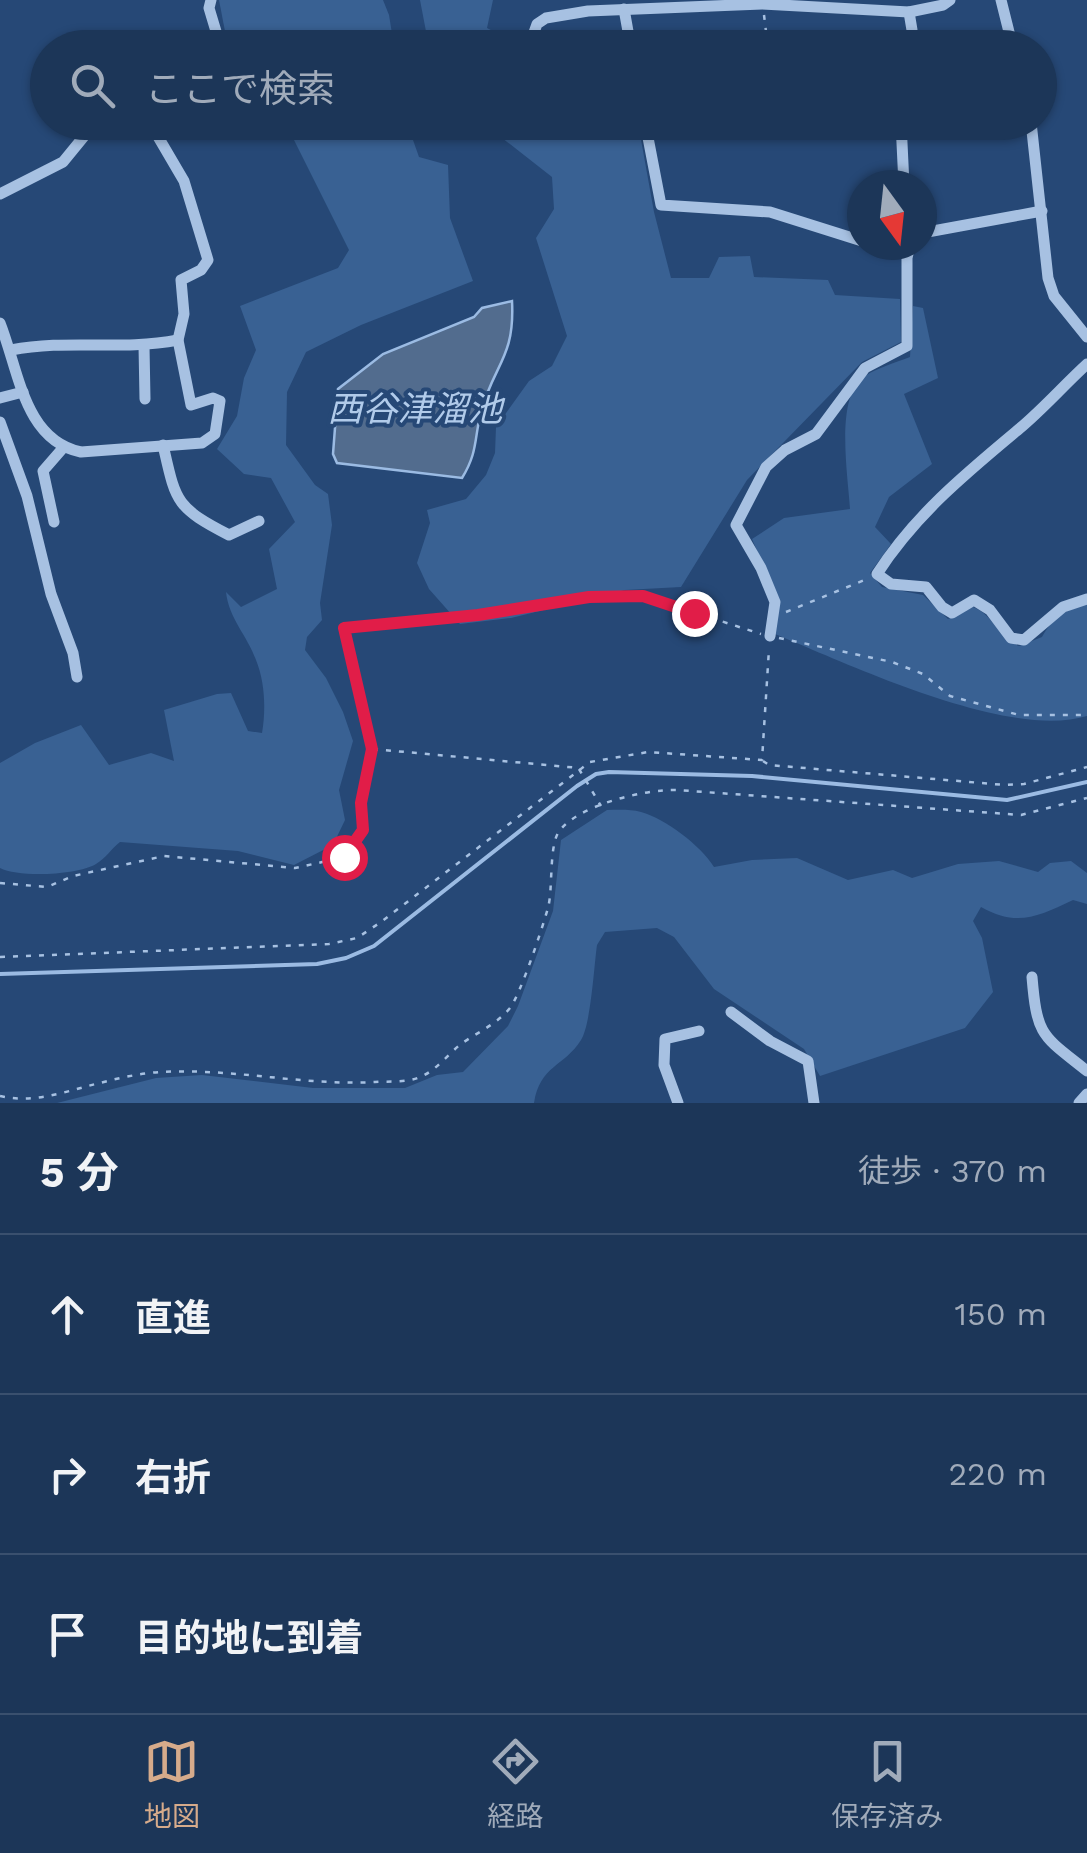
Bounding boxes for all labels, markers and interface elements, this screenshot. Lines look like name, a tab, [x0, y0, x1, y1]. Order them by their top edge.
search box	[30, 30, 1057, 140]
icon: search	[65, 58, 120, 113]
text: ここで検索	[145, 67, 335, 111]
north arrow	[847, 170, 937, 260]
water label: 西谷津溜池	[327, 388, 505, 430]
route end	[672, 591, 718, 637]
route start	[322, 835, 368, 881]
text: 5 分	[40, 1148, 119, 1197]
text: 徒歩 · 370 m	[858, 1152, 1047, 1190]
icon: ahead	[40, 1287, 95, 1342]
text: 150 m	[955, 1295, 1047, 1333]
text: 直進	[135, 1296, 211, 1340]
icon: right	[40, 1447, 95, 1502]
text: 220 m	[948, 1455, 1047, 1493]
text: 右折	[135, 1456, 211, 1500]
icon: arrive	[40, 1607, 95, 1662]
text: 目的地に到着	[135, 1616, 363, 1660]
tab: 地図	[144, 1734, 200, 1834]
tab: 経路	[487, 1734, 543, 1834]
tab: 保存済み	[831, 1734, 943, 1834]

